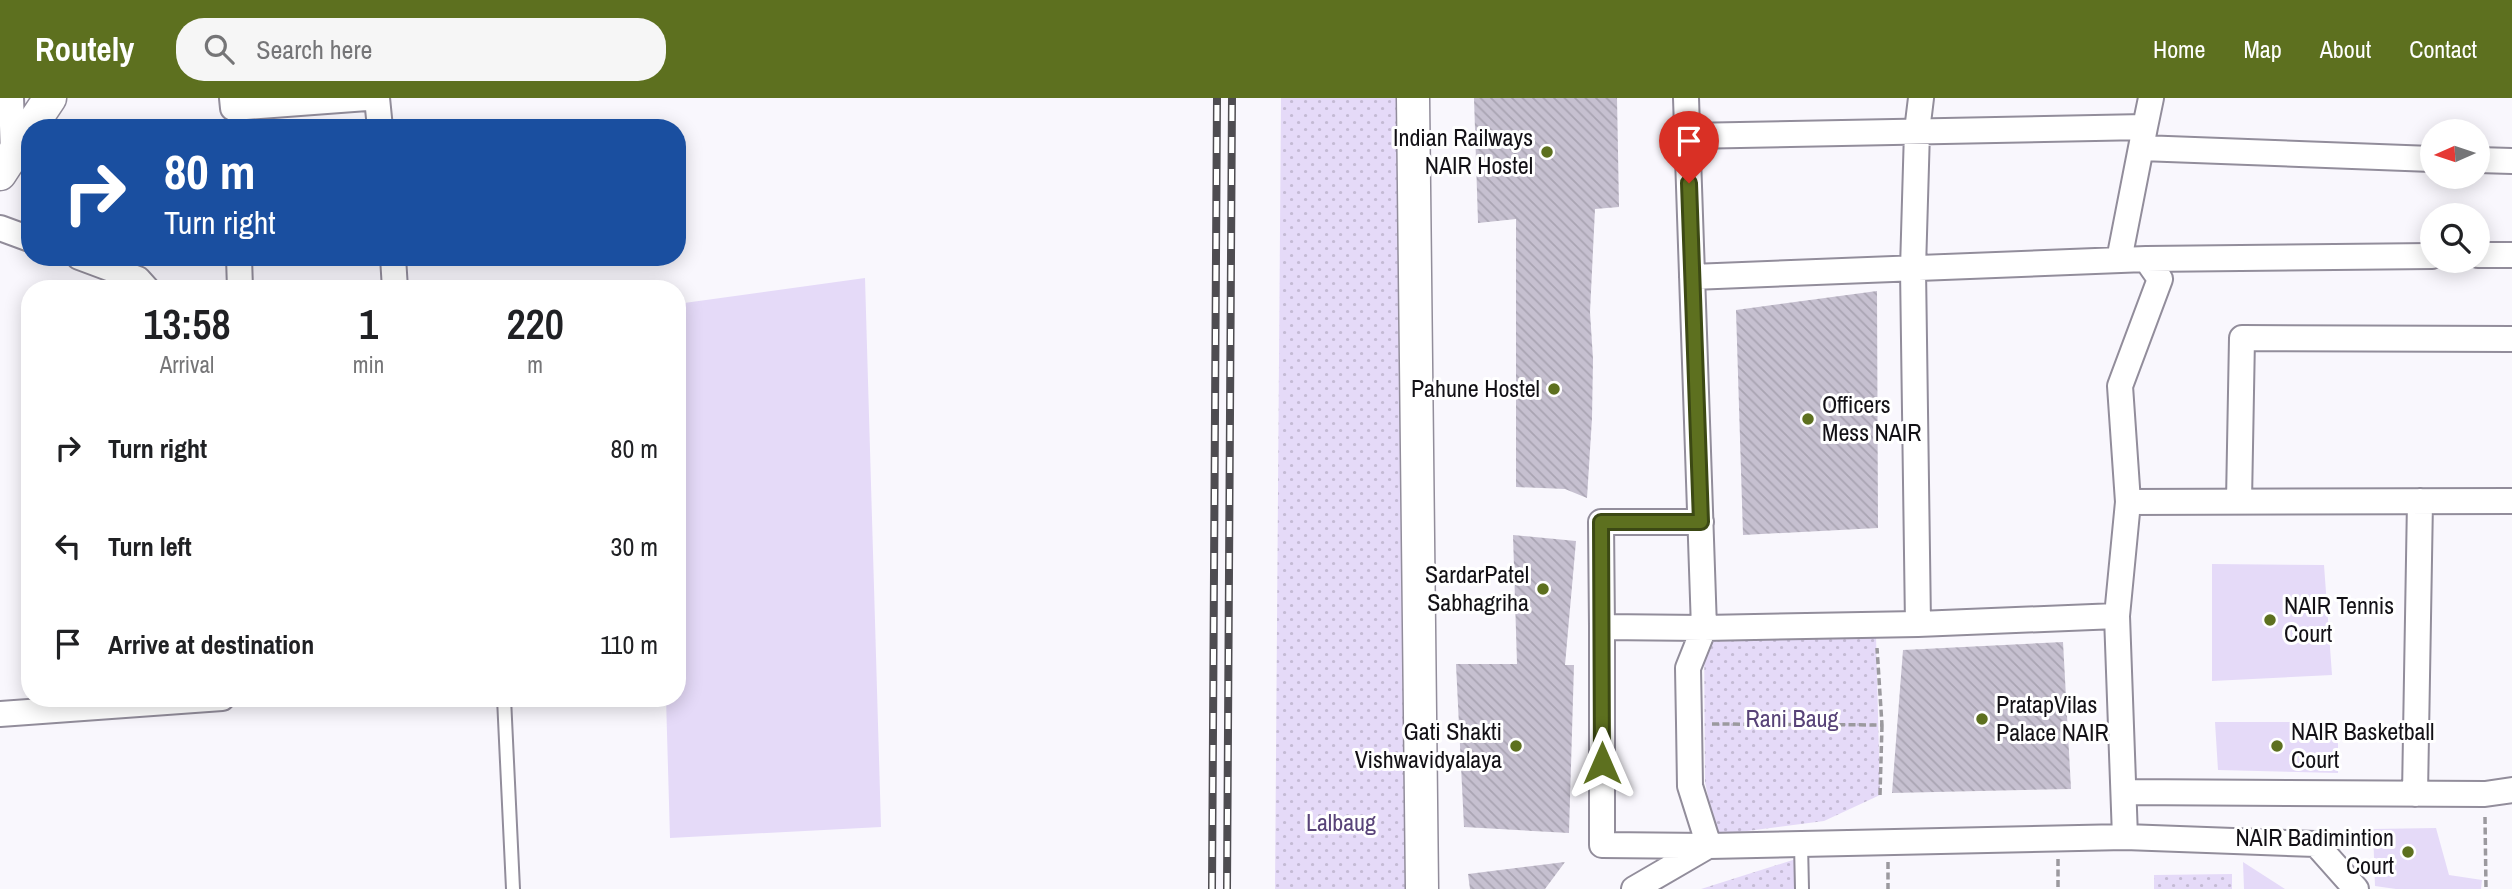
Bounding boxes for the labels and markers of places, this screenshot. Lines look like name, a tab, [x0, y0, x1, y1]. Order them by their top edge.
pin	[1659, 111, 1719, 183]
place label: Indian Railways NAIR Hostel	[1393, 121, 1533, 181]
marker: Indian Railways NAIR Hostel	[1539, 144, 1555, 160]
place label: Pahune Hostel	[1411, 372, 1540, 404]
marker: Pahune Hostel	[1546, 381, 1562, 397]
place label: Officers Mess NAIR	[1822, 388, 1922, 448]
marker: Officers Mess NAIR	[1800, 411, 1816, 427]
place label: SardarPatel Sabhagriha	[1425, 558, 1529, 618]
marker: SardarPatel Sabhagriha	[1535, 581, 1551, 597]
place label: NAIR Tennis Court	[2284, 589, 2394, 649]
marker: NAIR Tennis Court	[2262, 612, 2278, 628]
place label: PratapVilas Palace NAIR	[1996, 688, 2109, 748]
marker: PratapVilas Palace NAIR	[1974, 711, 1990, 727]
place label: Gati Shakti Vishwavidyalaya	[1355, 715, 1502, 775]
place label: NAIR Basketball Court	[2291, 715, 2434, 775]
marker: Gati Shakti Vishwavidyalaya	[1508, 738, 1524, 754]
marker: NAIR Basketball Court	[2269, 738, 2285, 754]
place label: NAIR Badimintion Court	[2235, 821, 2395, 881]
marker: NAIR Badimintion Court	[2400, 844, 2416, 860]

